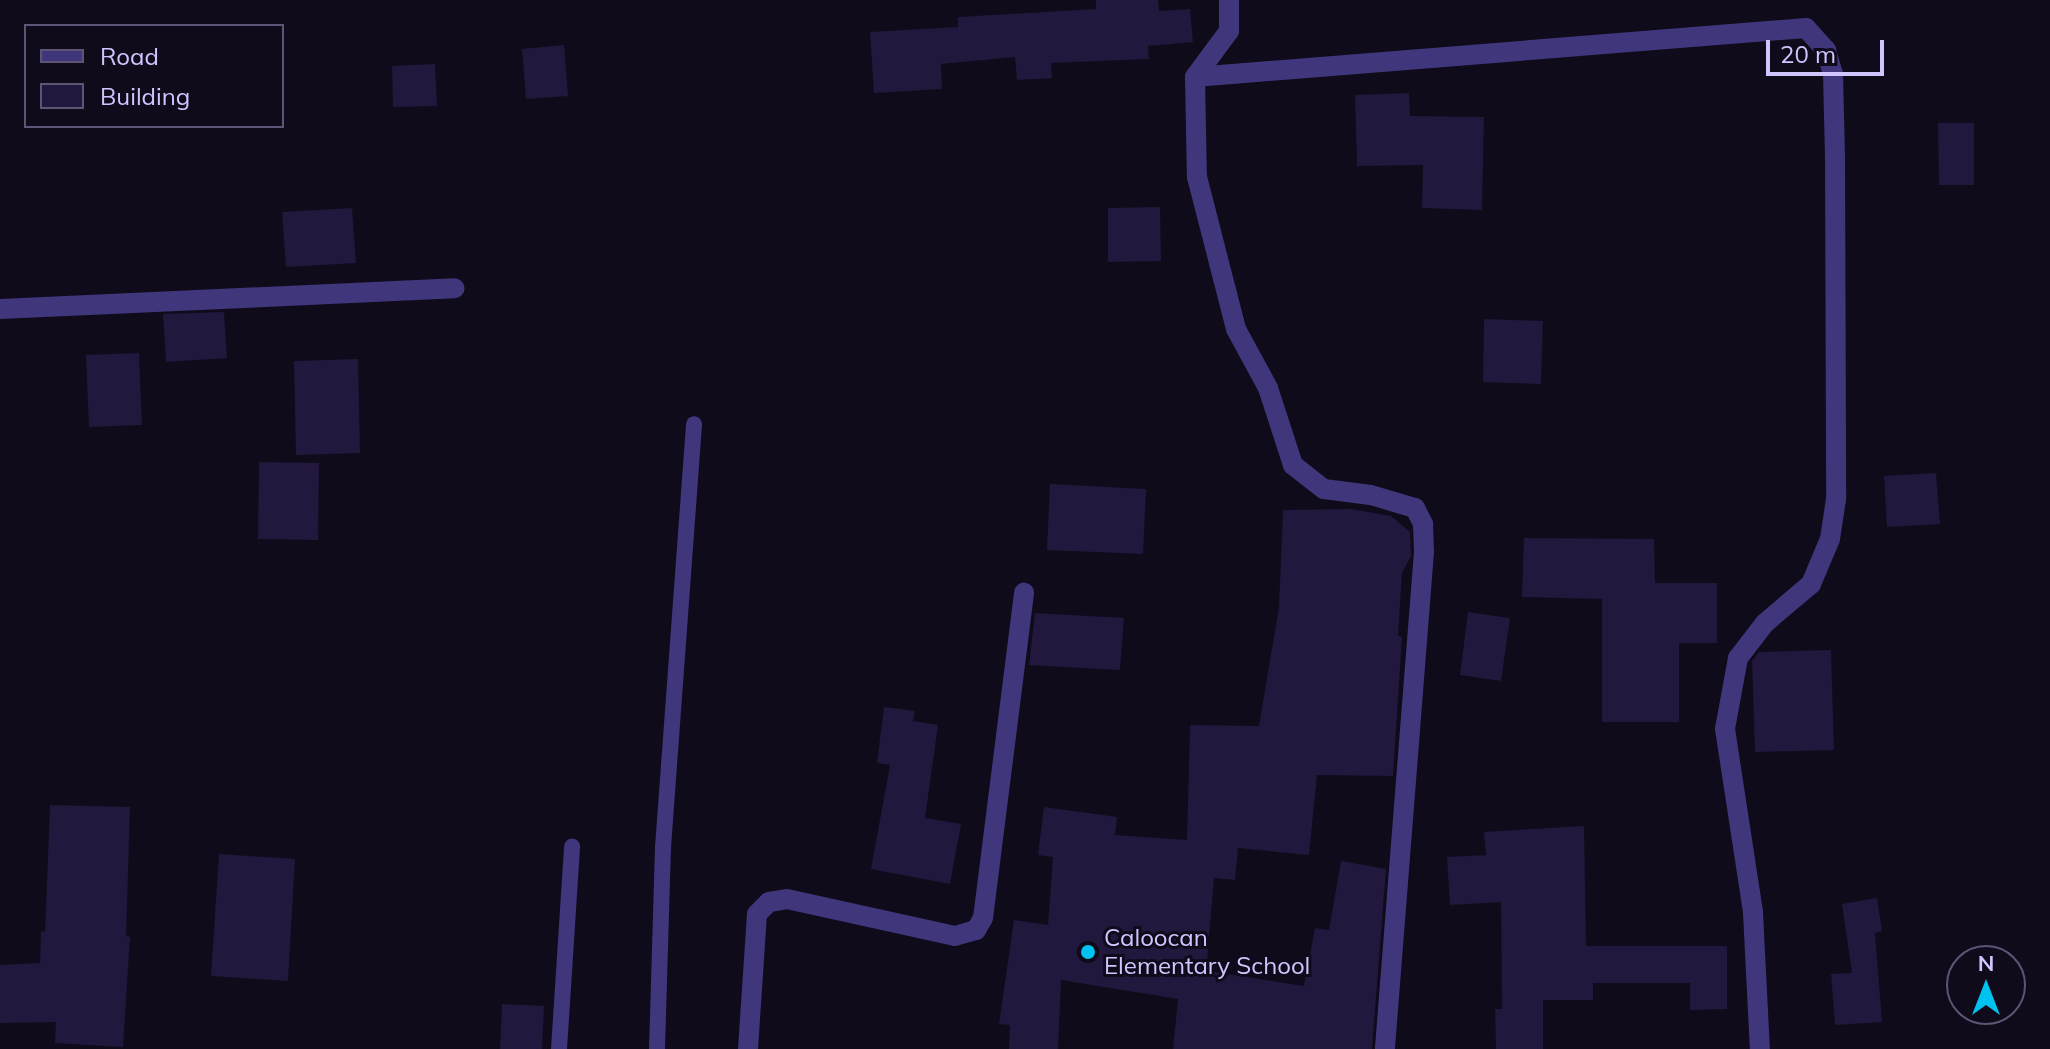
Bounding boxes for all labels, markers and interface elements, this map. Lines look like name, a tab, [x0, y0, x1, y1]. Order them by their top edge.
legend	[24, 24, 284, 128]
scale bar	[1770, 24, 1888, 74]
text: 20 m	[1780, 39, 1836, 69]
text: Road	[100, 41, 159, 71]
text: Building	[100, 81, 190, 111]
place label: Caloocan Elementary School	[1104, 924, 1310, 980]
marker: Caloocan Elementary School	[1079, 943, 1097, 961]
north arrow	[1946, 945, 2026, 1025]
text: N	[1978, 949, 1994, 977]

